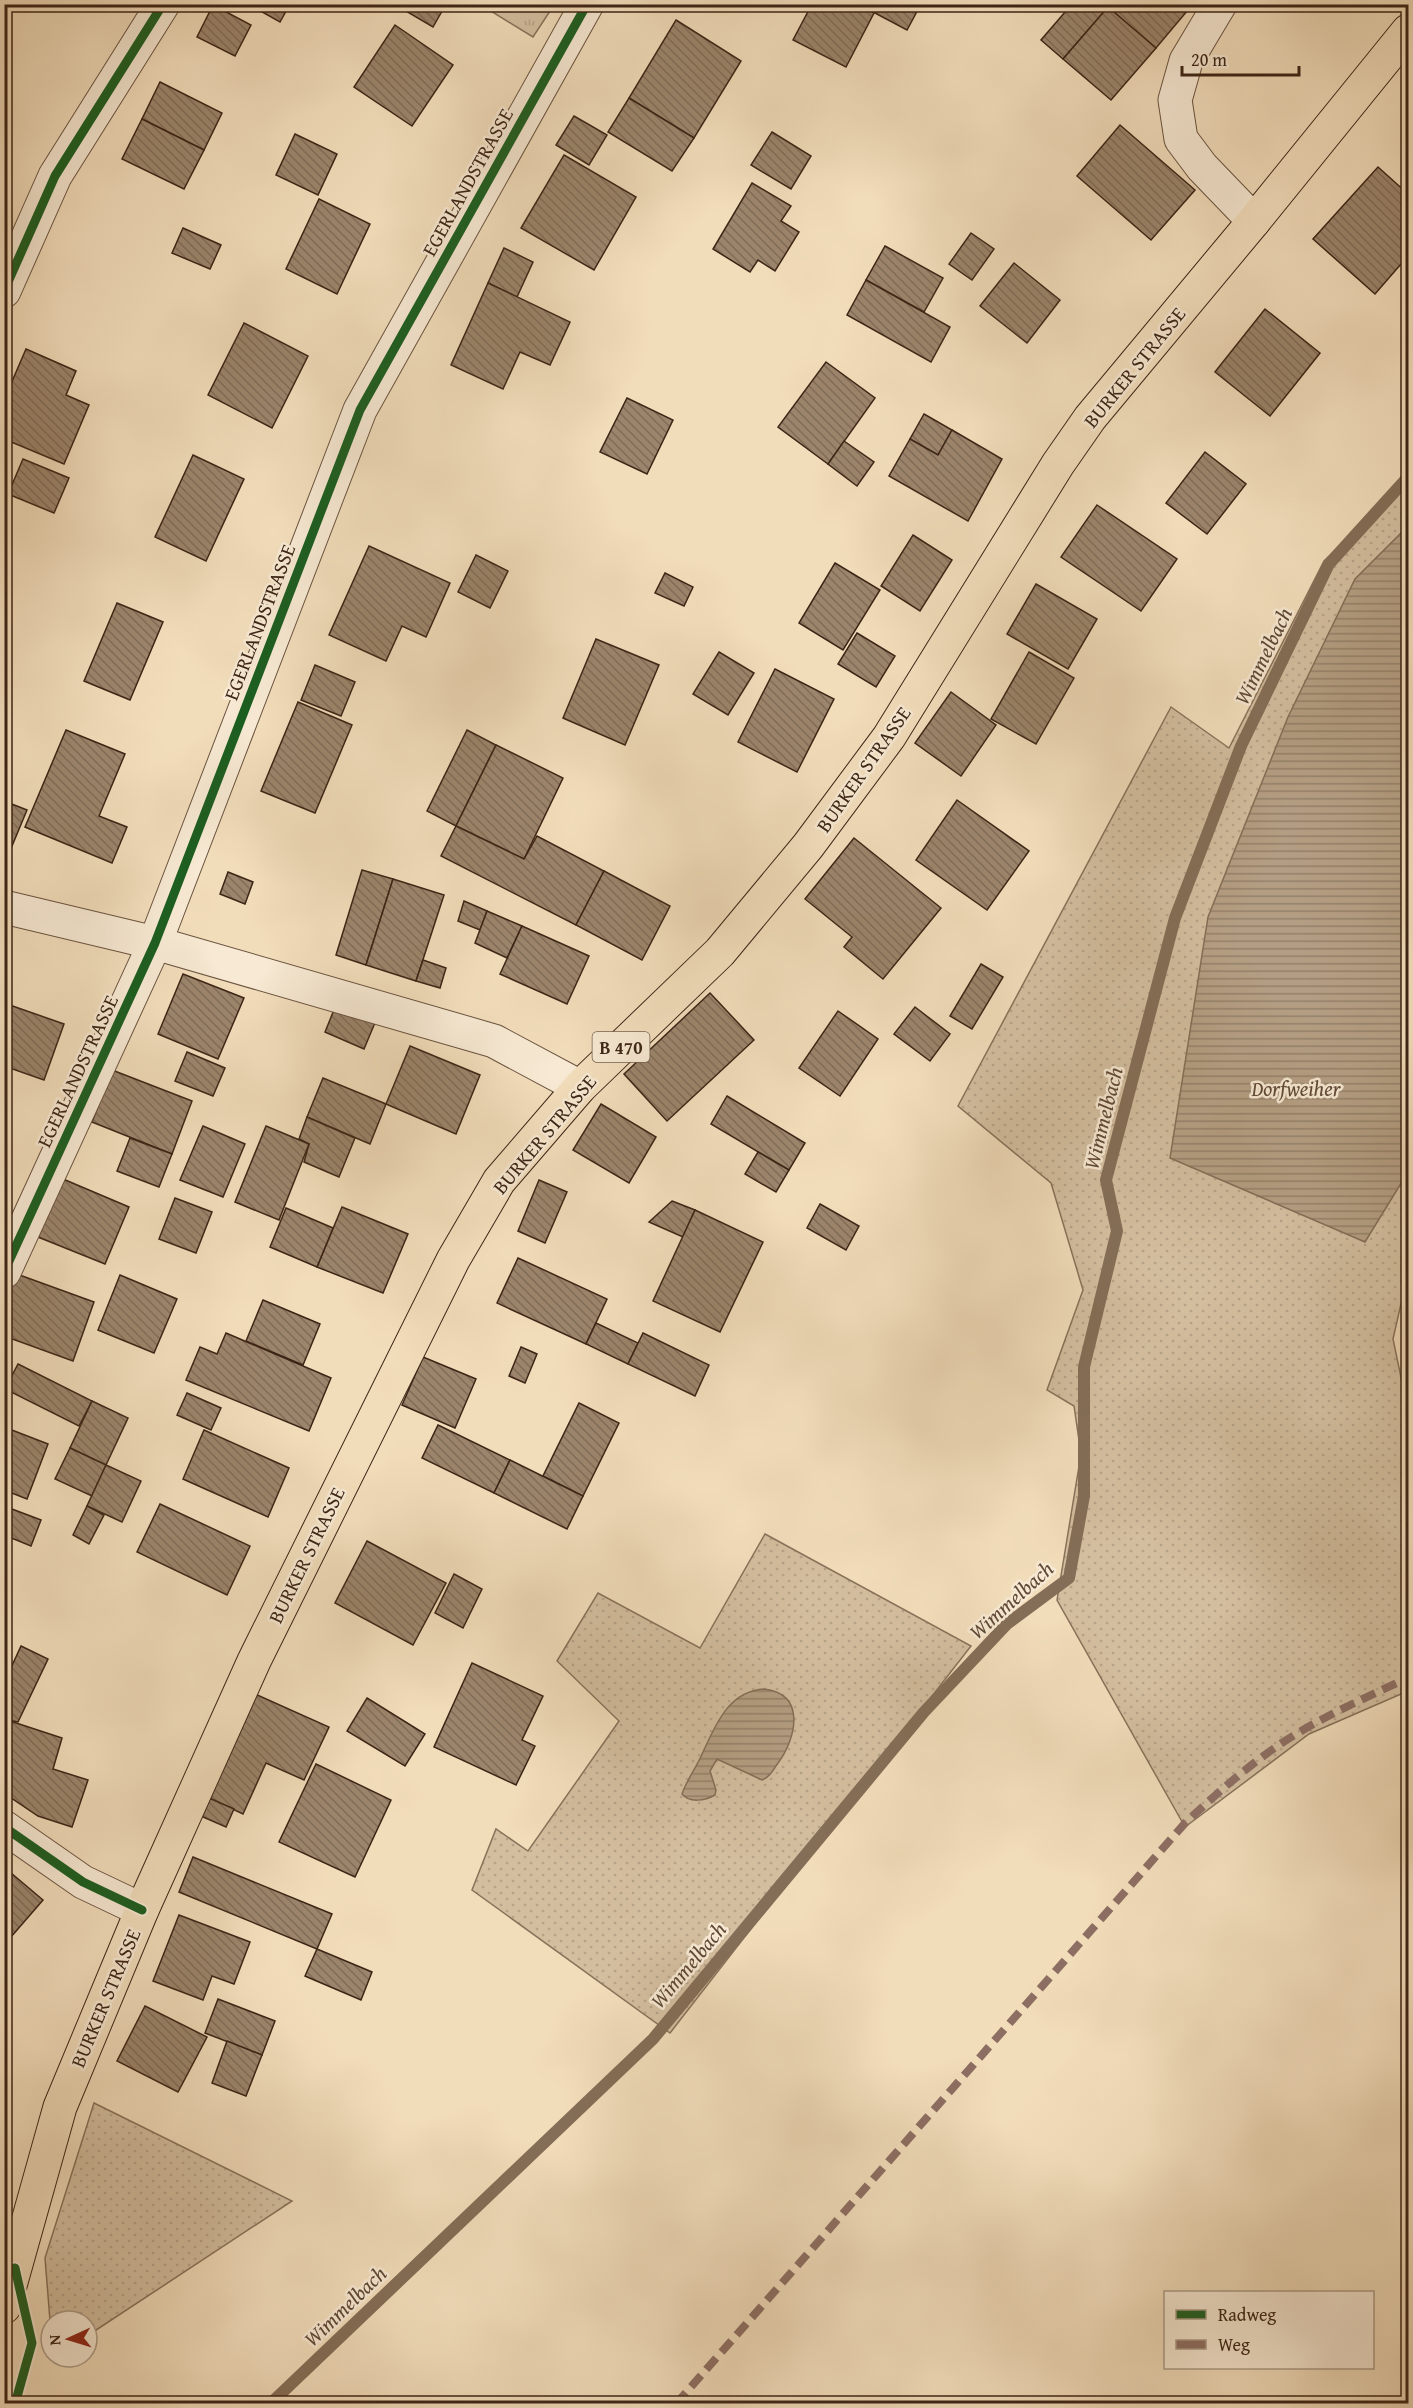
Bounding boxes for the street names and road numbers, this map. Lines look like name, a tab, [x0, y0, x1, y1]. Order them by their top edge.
street label: EGERLANDSTRASSE	[414, 103, 520, 261]
street label: BURKER STRASSE	[1076, 300, 1192, 434]
street label: EGERLANDSTRASSE	[216, 540, 302, 704]
street label: BURKER STRASSE	[809, 700, 917, 838]
street label: EGERLANDSTRASSE	[29, 990, 125, 1152]
road number: B 470	[592, 1032, 650, 1062]
street label: BURKER STRASSE	[485, 1068, 603, 1200]
street label: BURKER STRASSE	[260, 1482, 352, 1628]
street label: BURKER STRASSE	[63, 1924, 147, 2072]

